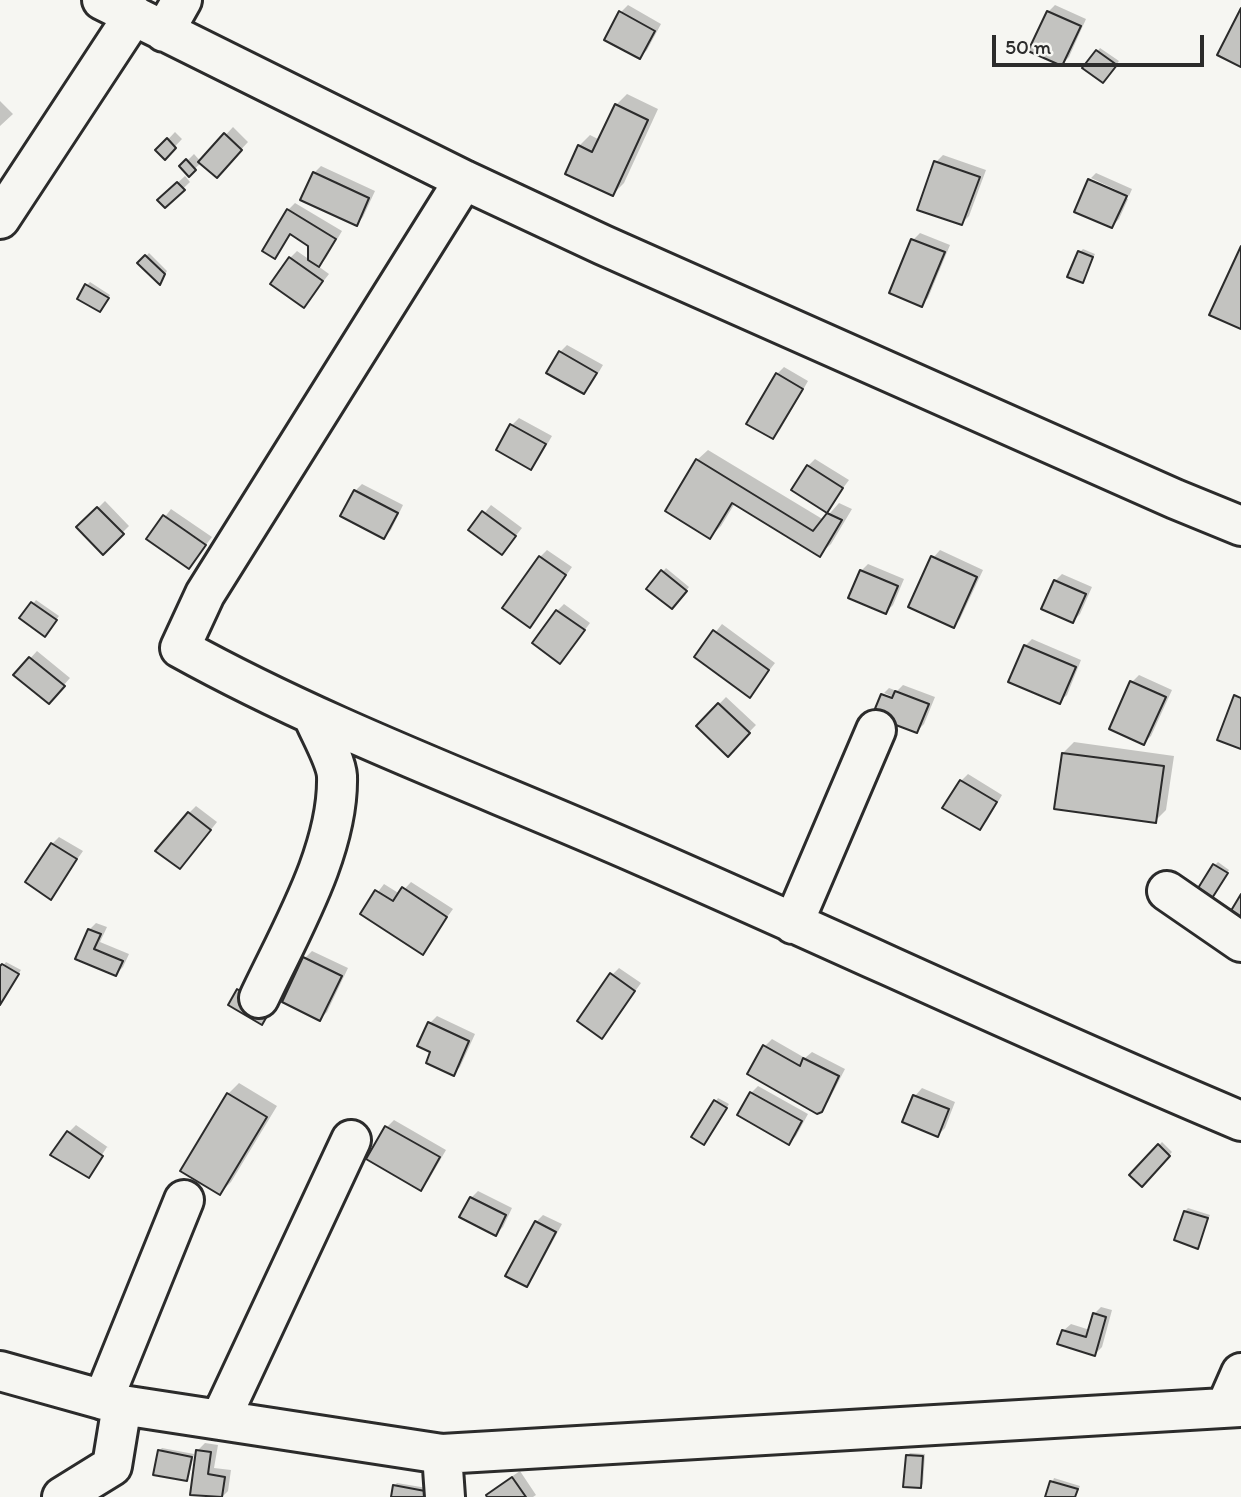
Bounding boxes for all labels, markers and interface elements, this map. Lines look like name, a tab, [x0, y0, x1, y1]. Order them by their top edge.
scale bar	[996, 21, 1208, 65]
text: 50 m	[1005, 34, 1051, 59]

